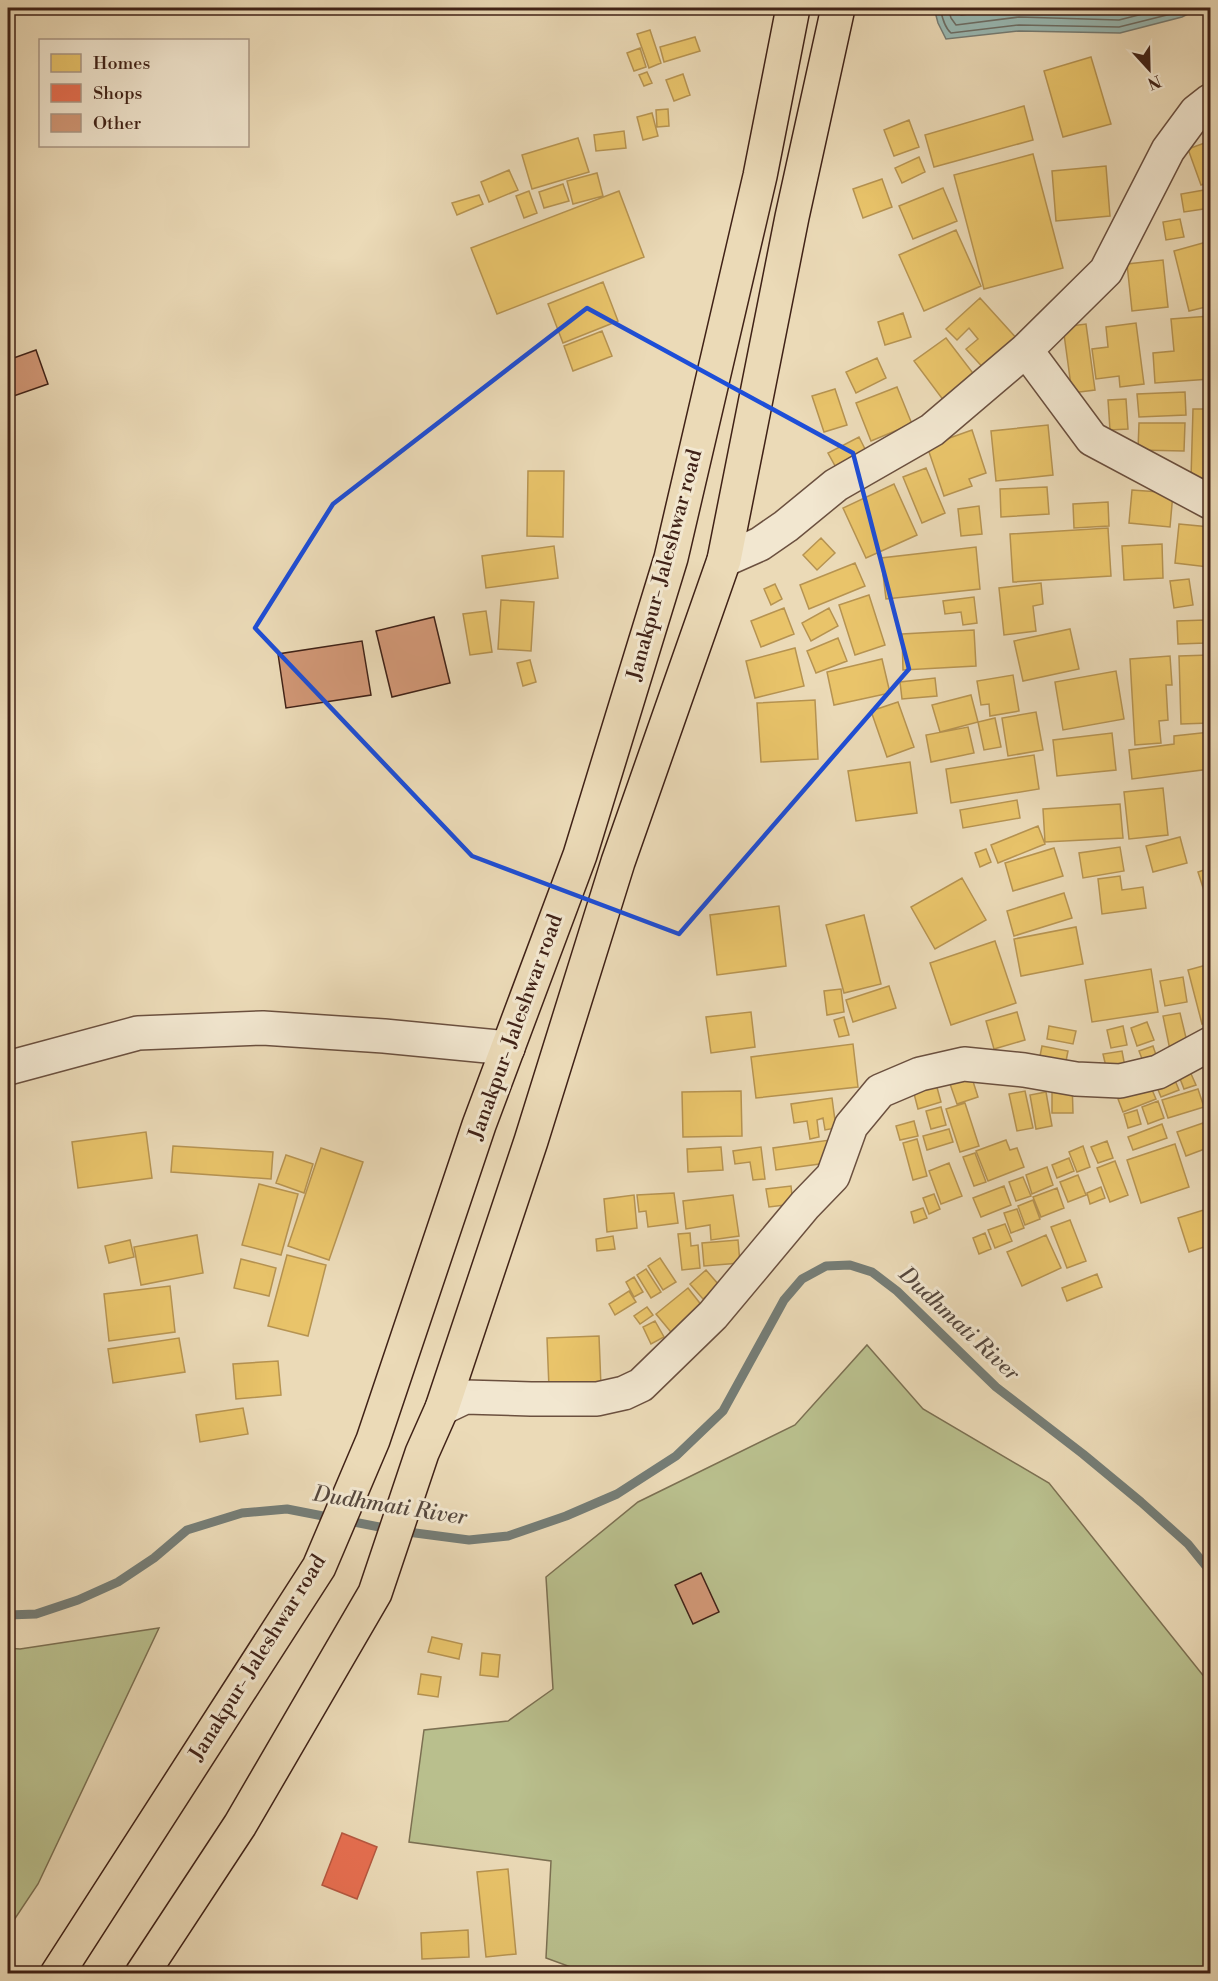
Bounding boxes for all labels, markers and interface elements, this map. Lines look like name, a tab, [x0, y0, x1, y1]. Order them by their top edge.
legend	[39, 39, 249, 147]
north arrow	[1119, 39, 1179, 99]
text: Homes	[93, 52, 150, 75]
text: N	[1144, 70, 1164, 94]
text: Shops	[93, 82, 143, 105]
text: Other	[93, 112, 141, 135]
street label: Janakpur- Jaleshwar road	[621, 447, 708, 684]
street label: Janakpur- Jaleshwar road	[463, 911, 569, 1144]
water label: Dudhmati River	[892, 1260, 1026, 1387]
water label: Dudhmati River	[310, 1480, 470, 1532]
street label: Janakpur- Jaleshwar road	[183, 1550, 332, 1767]

